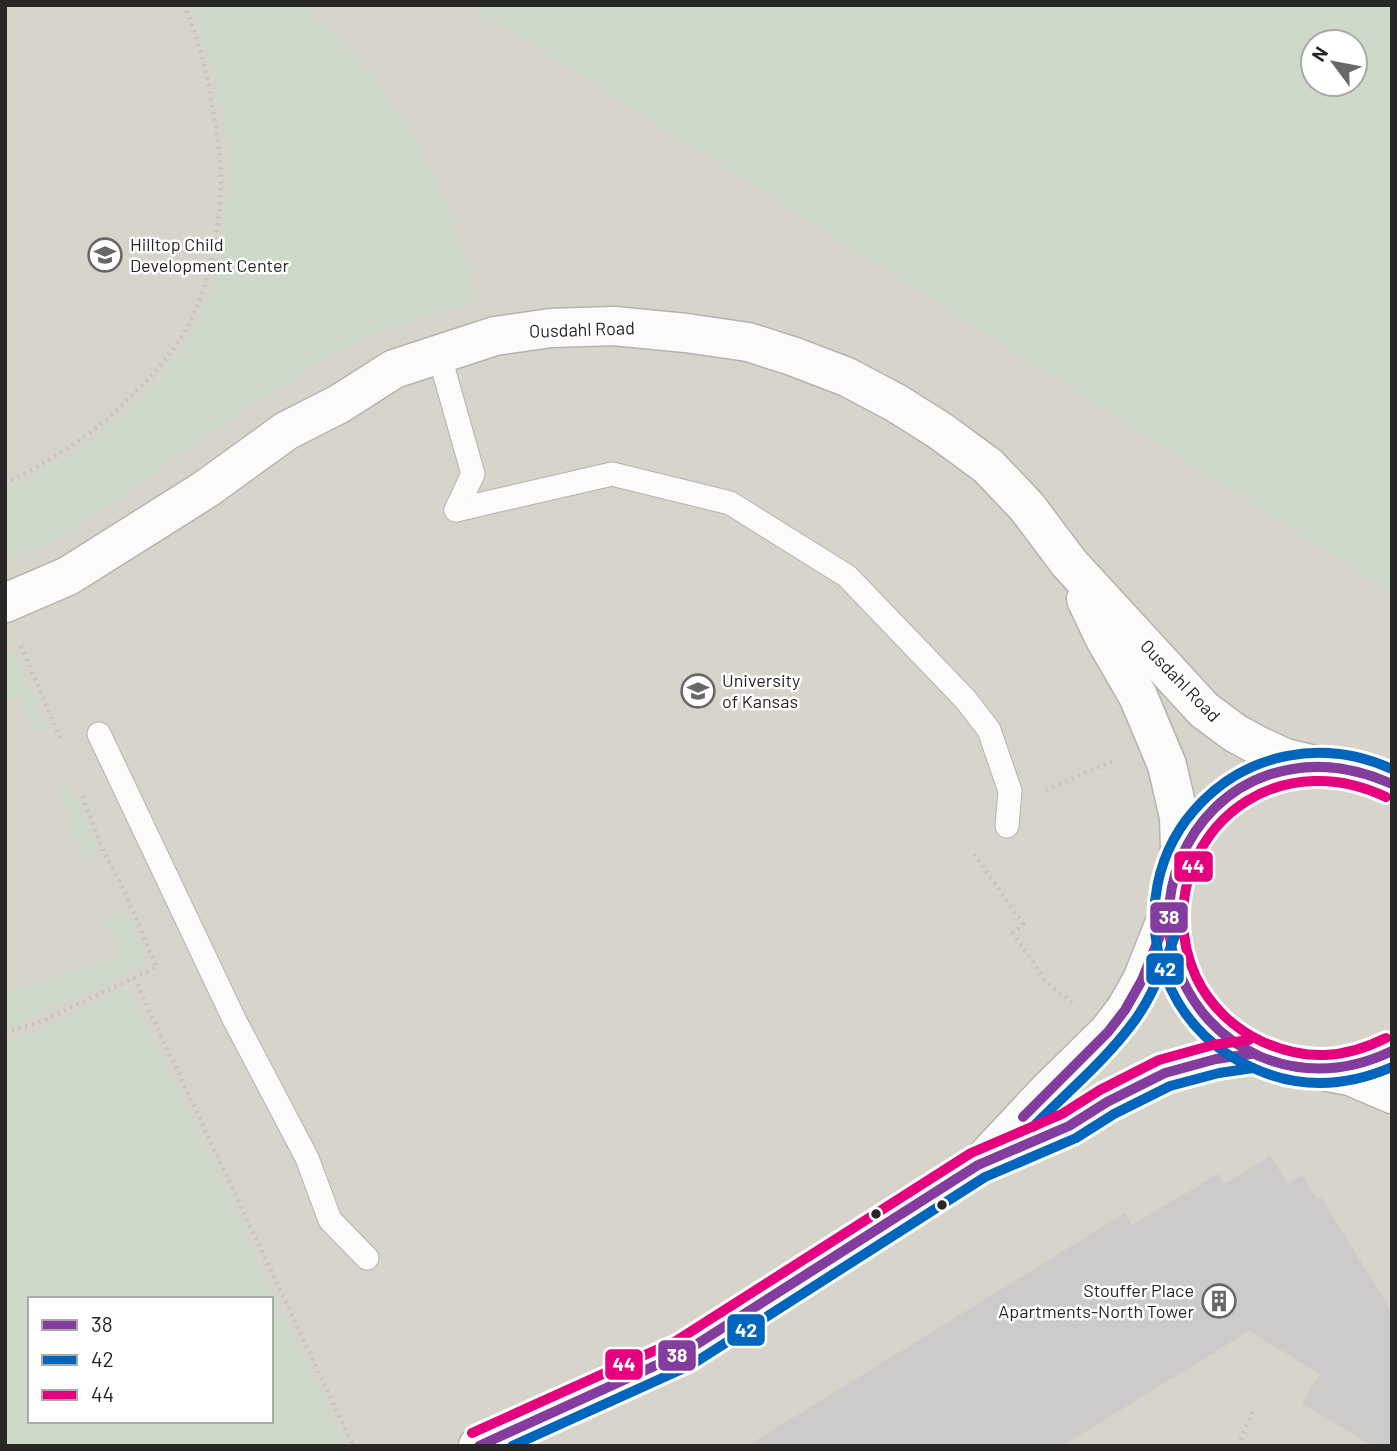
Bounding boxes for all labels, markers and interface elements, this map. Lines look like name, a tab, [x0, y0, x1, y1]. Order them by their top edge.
north arrow	[1299, 28, 1369, 98]
text: N	[1306, 42, 1332, 65]
place label: Hilltop Child Development Center	[130, 233, 289, 276]
school or university icon: Hilltop Child Development Center	[86, 236, 124, 274]
street label: Ousdahl Road	[529, 316, 635, 342]
street label: Ousdahl Road	[1136, 635, 1225, 726]
place label: University of Kansas	[722, 669, 800, 712]
school or university icon: University of Kansas	[679, 672, 717, 710]
line badge: 44	[1173, 850, 1214, 883]
text: 44	[1182, 854, 1205, 877]
line badge: 38	[1149, 901, 1189, 934]
text: 38	[1159, 905, 1179, 928]
line badge: 42	[1145, 952, 1185, 986]
text: 42	[1154, 957, 1176, 980]
unlabelled marker	[935, 1198, 949, 1212]
unlabelled marker	[869, 1207, 883, 1221]
place label: Stouffer Place Apartments-North Tower	[998, 1279, 1194, 1322]
building icon: Stouffer Place Apartments-North Tower	[1200, 1282, 1238, 1320]
legend	[28, 1297, 273, 1423]
text: 38	[91, 1311, 113, 1336]
line badge: 42	[726, 1313, 766, 1347]
text: 42	[735, 1318, 757, 1341]
line badge: 38	[657, 1339, 697, 1372]
text: 38	[667, 1343, 687, 1366]
text: 42	[91, 1346, 114, 1371]
line badge: 44	[604, 1348, 644, 1381]
text: 44	[613, 1352, 636, 1375]
text: 44	[91, 1381, 114, 1406]

